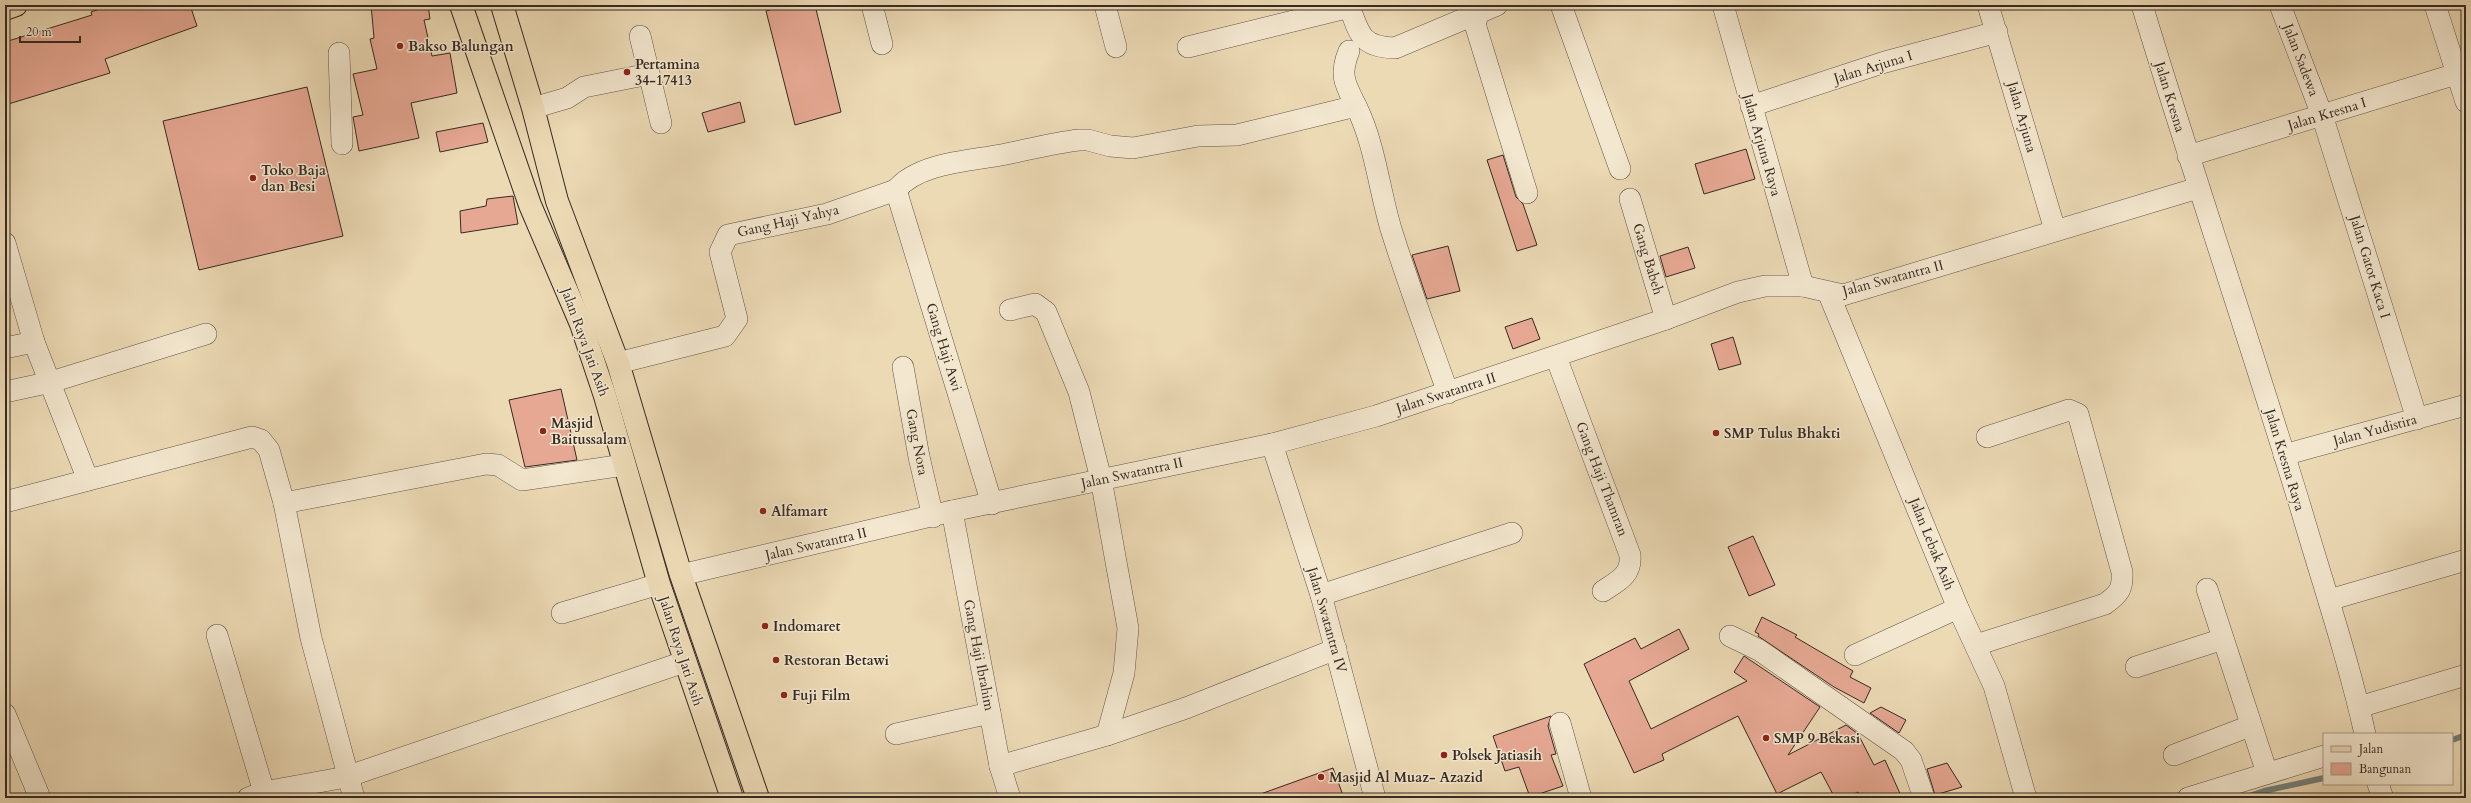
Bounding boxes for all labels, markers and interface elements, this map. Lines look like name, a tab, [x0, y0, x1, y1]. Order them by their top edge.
scale bar	[20, 18, 80, 44]
street label: Jalan Sadewa	[2278, 19, 2324, 99]
text: 20 m	[26, 24, 53, 40]
place label: Bakso Balungan	[408, 37, 514, 56]
marker: Bakso Balungan	[395, 41, 405, 51]
street label: Jalan Arjuna I	[1829, 46, 1915, 89]
place label: Pertamina 34-17413	[635, 55, 700, 90]
street label: Jalan Kresna	[2150, 58, 2190, 135]
marker: Pertamina 34-17413	[622, 67, 632, 77]
street label: Jalan Arjuna	[2002, 77, 2041, 155]
street label: Jalan Arjuna Raya	[1738, 90, 1786, 198]
street label: Jalan Kresna I	[2283, 93, 2369, 136]
place label: Toko Baja dan Besi	[261, 161, 326, 196]
marker: Toko Baja dan Besi	[248, 173, 258, 183]
street label: Gang Haji Yahya	[735, 200, 841, 242]
street label: Jalan Gatot Kaca I	[2345, 211, 2395, 321]
street label: Gang Babeh	[1628, 221, 1668, 297]
street label: Jalan Swatantra II	[1839, 255, 1946, 301]
street label: Jalan Raya Jati Asih	[556, 283, 614, 399]
street label: Gang Haji Awi	[922, 301, 966, 393]
street label: Jalan Swatantra II	[1392, 368, 1498, 419]
street label: Jalan Kresna Raya	[2260, 405, 2310, 513]
street label: Gang Nora	[901, 407, 933, 477]
street label: Jalan Yudistira	[2329, 410, 2419, 451]
place label: Masjid Baitussalam	[551, 414, 627, 449]
street label: Gang Haji Thamran	[1571, 419, 1633, 539]
place label: SMP Tulus Bhakti	[1724, 424, 1841, 443]
marker: Masjid Baitussalam	[538, 426, 548, 436]
marker: SMP Tulus Bhakti	[1711, 428, 1721, 438]
street label: Jalan Swatantra II	[1077, 453, 1185, 493]
street label: Jalan Lebak Asih	[1904, 493, 1959, 593]
place label: Alfamart	[771, 502, 828, 521]
marker: Alfamart	[758, 506, 768, 516]
street label: Jalan Swatantra II	[761, 523, 869, 565]
street label: Jalan Swatantra IV	[1302, 563, 1351, 676]
street label: Jalan Raya Jati Asih	[654, 592, 708, 709]
street label: Gang Haji Ibrahim	[959, 598, 999, 712]
place label: Indomaret	[773, 617, 841, 636]
marker: Indomaret	[760, 621, 770, 631]
place label: Restoran Betawi	[784, 651, 889, 670]
marker: Restoran Betawi	[771, 655, 781, 665]
place label: Fuji Film	[792, 686, 850, 705]
marker: Fuji Film	[779, 690, 789, 700]
place label: SMP 9 Bekasi	[1774, 729, 1861, 748]
marker: SMP 9 Bekasi	[1761, 733, 1771, 743]
legend	[2323, 733, 2453, 785]
text: Jalan	[2357, 741, 2383, 757]
place label: Polsek Jatiasih	[1452, 746, 1542, 765]
marker: Polsek Jatiasih	[1439, 750, 1449, 760]
text: Bangunan	[2359, 761, 2411, 777]
place label: Masjid Al Muaz- Azazid	[1329, 768, 1483, 787]
marker: Masjid Al Muaz- Azazid	[1316, 772, 1326, 782]

